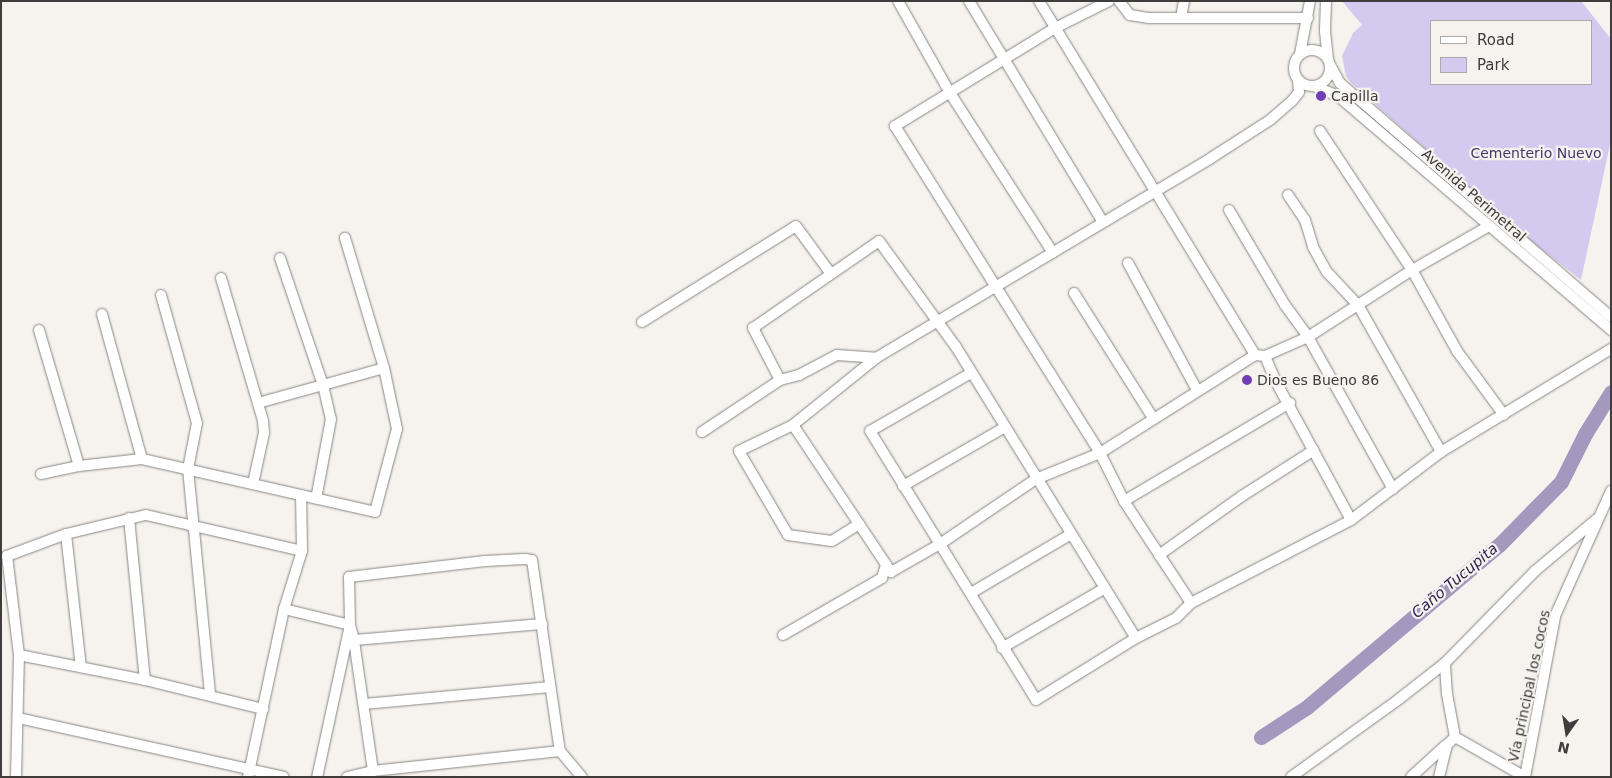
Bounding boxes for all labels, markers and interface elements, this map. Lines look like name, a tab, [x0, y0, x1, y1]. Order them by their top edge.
legend	[1430, 20, 1592, 85]
text: Road	[1477, 31, 1515, 49]
text: Park	[1477, 56, 1509, 74]
place label: Capilla	[1331, 88, 1378, 104]
marker: Capilla	[1315, 90, 1327, 102]
street label: Avenida Perimetral	[1418, 145, 1530, 245]
park label: Cementerio Nuevo	[1470, 145, 1602, 161]
place label: Dios es Bueno 86	[1257, 372, 1379, 388]
marker: Dios es Bueno 86	[1241, 374, 1253, 386]
water label: Caño Tucupita	[1408, 540, 1502, 622]
street label: Vía principal los cocos	[1505, 608, 1553, 764]
north arrow	[1542, 708, 1592, 758]
text: N	[1556, 739, 1571, 757]

